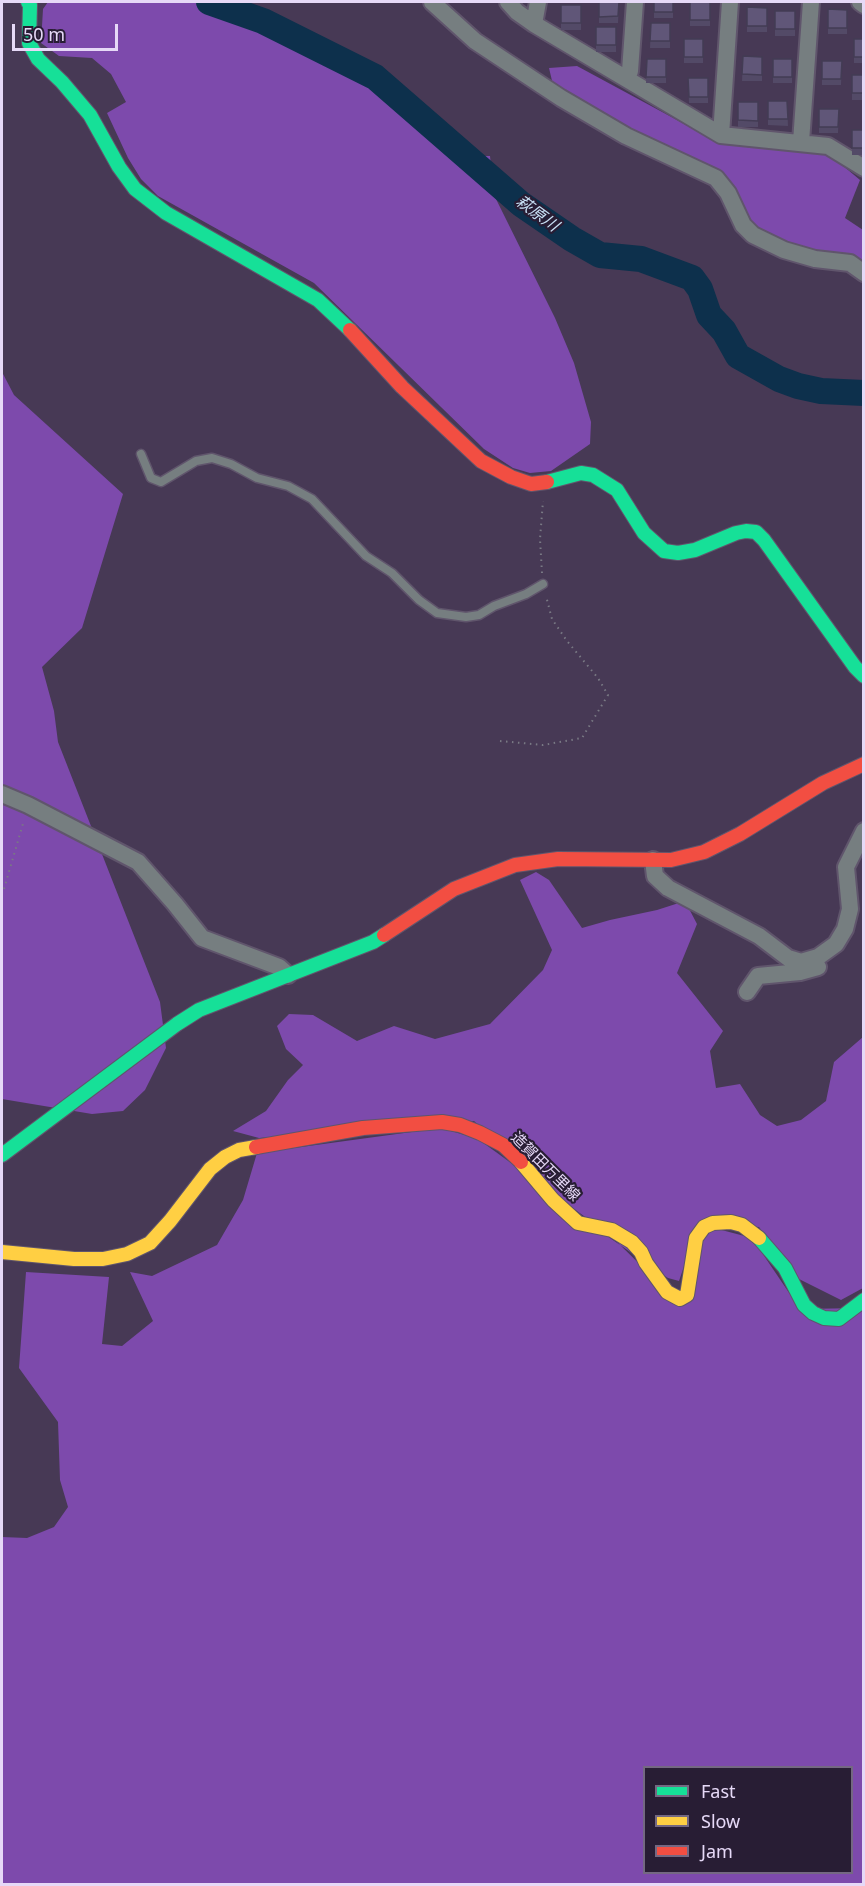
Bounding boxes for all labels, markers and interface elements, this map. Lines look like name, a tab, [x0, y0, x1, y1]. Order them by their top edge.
scale bar	[15, 12, 122, 50]
text: 50 m	[23, 22, 65, 46]
water label: 萩原川	[512, 192, 562, 236]
street label: 造賀田万里線	[507, 1129, 583, 1205]
legend	[643, 1766, 853, 1874]
text: Fast	[701, 1779, 736, 1803]
text: Slow	[701, 1809, 740, 1833]
text: Jam	[701, 1839, 733, 1863]

